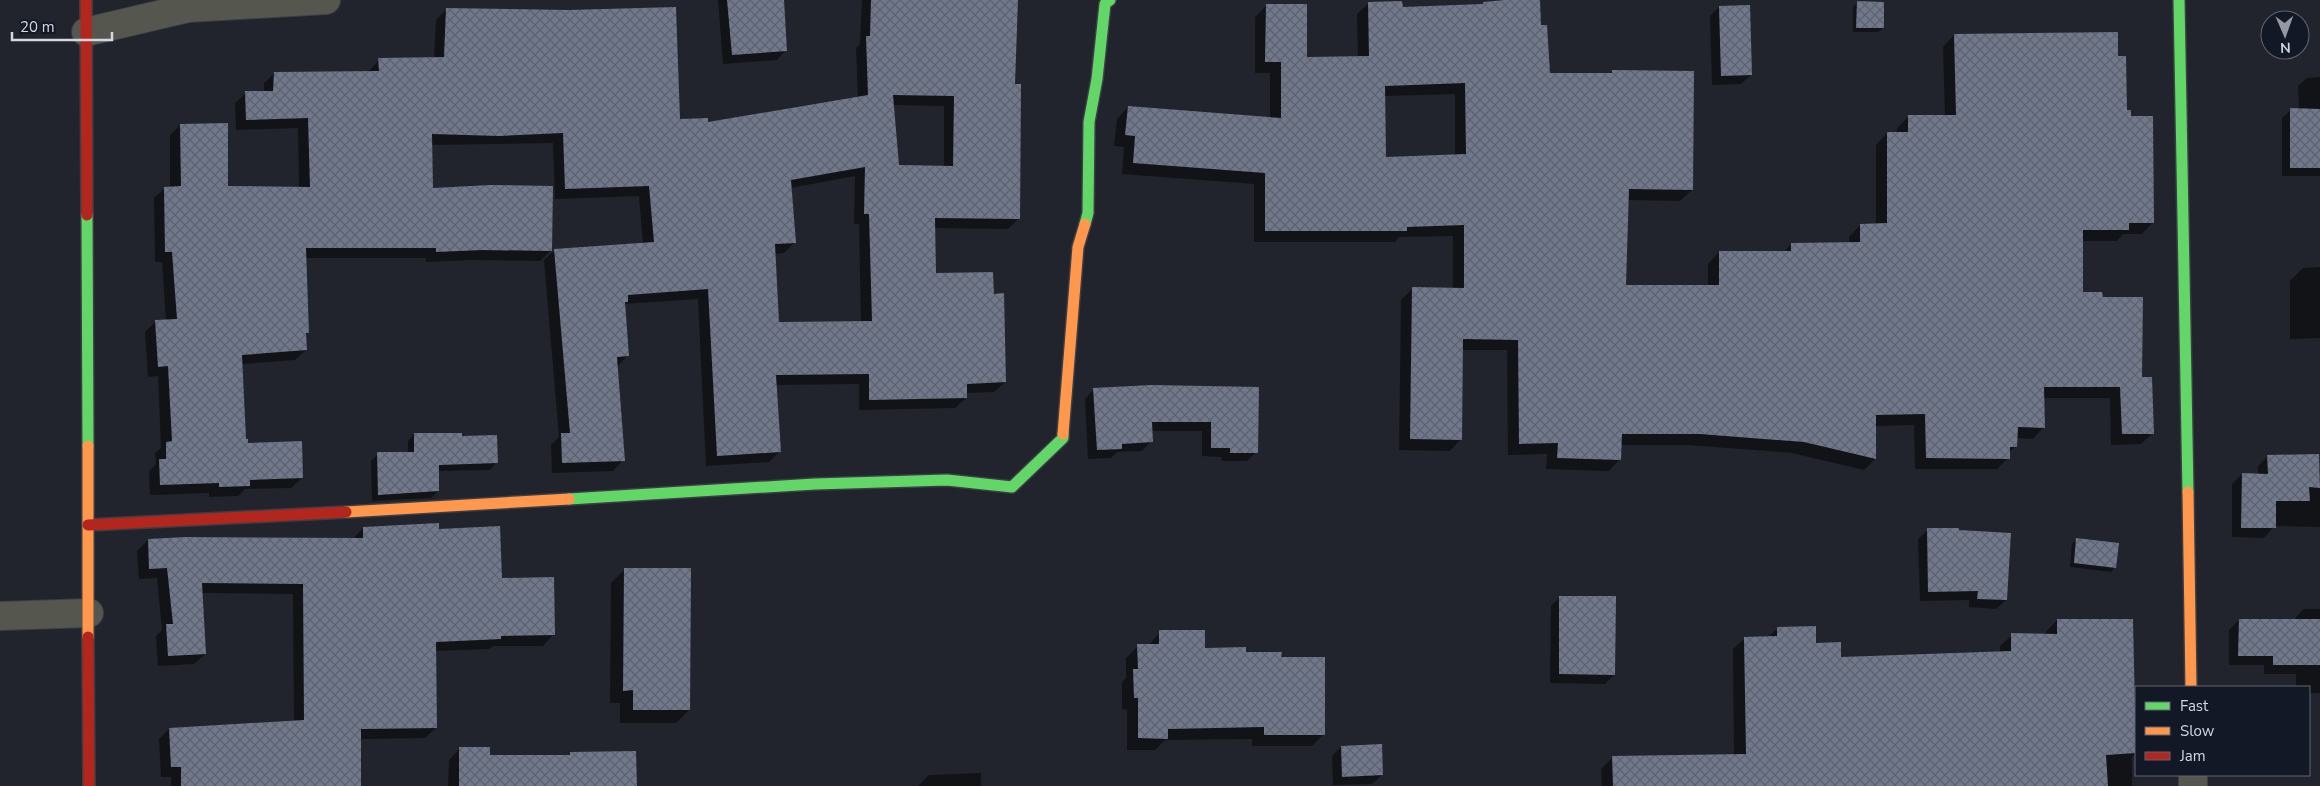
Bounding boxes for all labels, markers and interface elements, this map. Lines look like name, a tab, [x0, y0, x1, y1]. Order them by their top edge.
scale bar	[12, 10, 112, 42]
north arrow	[2260, 10, 2310, 60]
text: 20 m	[20, 17, 55, 37]
text: N	[2280, 38, 2291, 57]
legend	[2135, 686, 2310, 776]
text: Fast	[2180, 696, 2209, 716]
text: Slow	[2180, 721, 2215, 741]
text: Jam	[2179, 746, 2206, 766]

